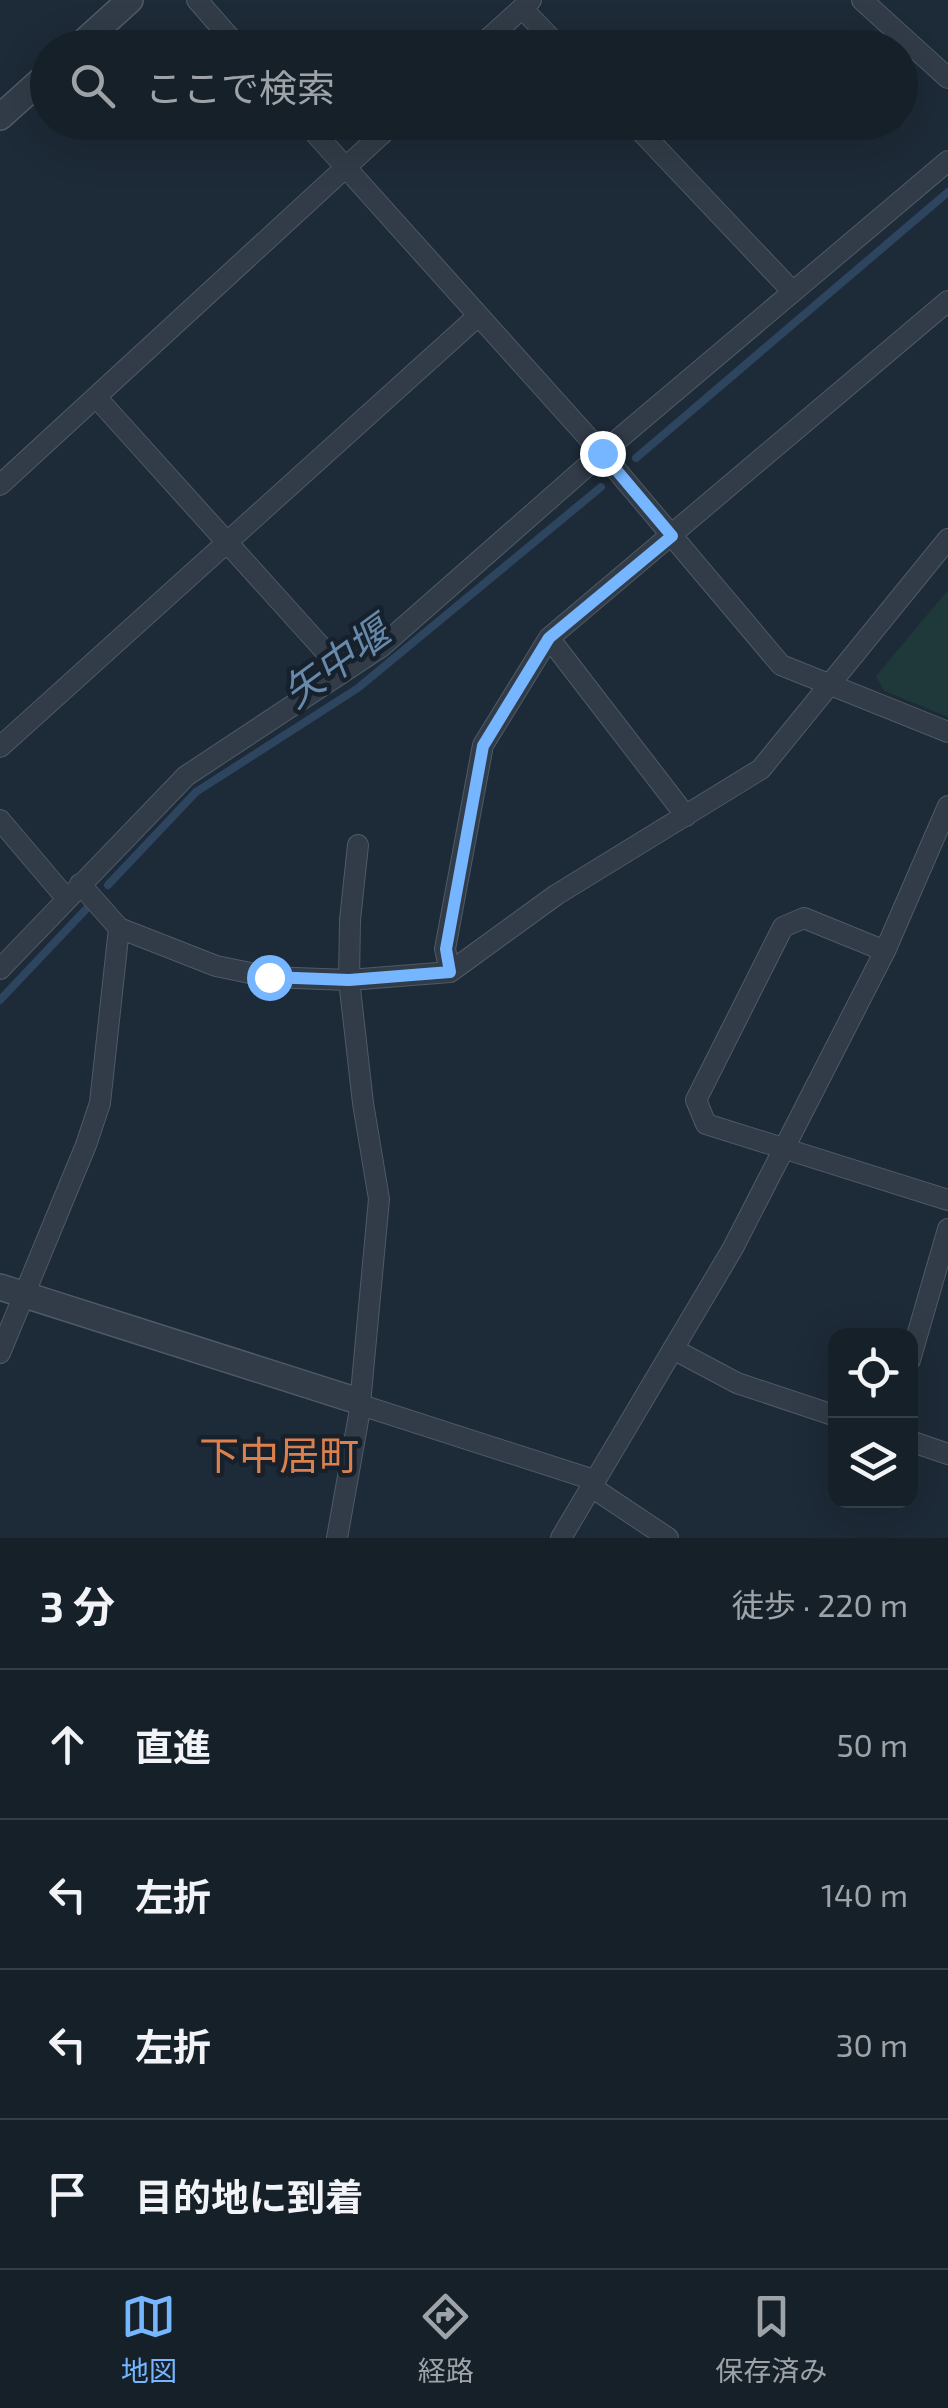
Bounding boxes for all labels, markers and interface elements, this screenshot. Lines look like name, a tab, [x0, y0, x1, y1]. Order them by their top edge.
search box	[30, 30, 918, 140]
icon: search	[65, 58, 120, 113]
text: ここで検索	[145, 64, 335, 110]
route end	[580, 431, 626, 477]
water label: 矢中堰	[272, 602, 403, 716]
route start	[247, 955, 293, 1001]
map controls	[828, 1328, 918, 1508]
button: locate	[828, 1328, 918, 1418]
button: layers	[828, 1418, 918, 1508]
district label: 下中居町	[199, 1430, 359, 1478]
text: 3 分	[40, 1580, 115, 1630]
text: 徒歩 · 220 m	[732, 1585, 908, 1623]
icon: ahead	[40, 1717, 95, 1772]
text: 直進	[135, 1723, 211, 1769]
text: 50 m	[836, 1725, 908, 1763]
icon: left	[40, 1867, 95, 1922]
text: 左折	[135, 1873, 211, 1919]
text: 140 m	[821, 1875, 908, 1913]
icon: left	[40, 2017, 95, 2072]
text: 左折	[135, 2023, 211, 2069]
text: 30 m	[836, 2025, 908, 2063]
icon: arrive	[40, 2167, 95, 2222]
text: 目的地に到着	[135, 2173, 363, 2219]
tab: 地図	[121, 2289, 177, 2389]
tab: 経路	[418, 2289, 474, 2389]
tab: 保存済み	[715, 2289, 827, 2389]

